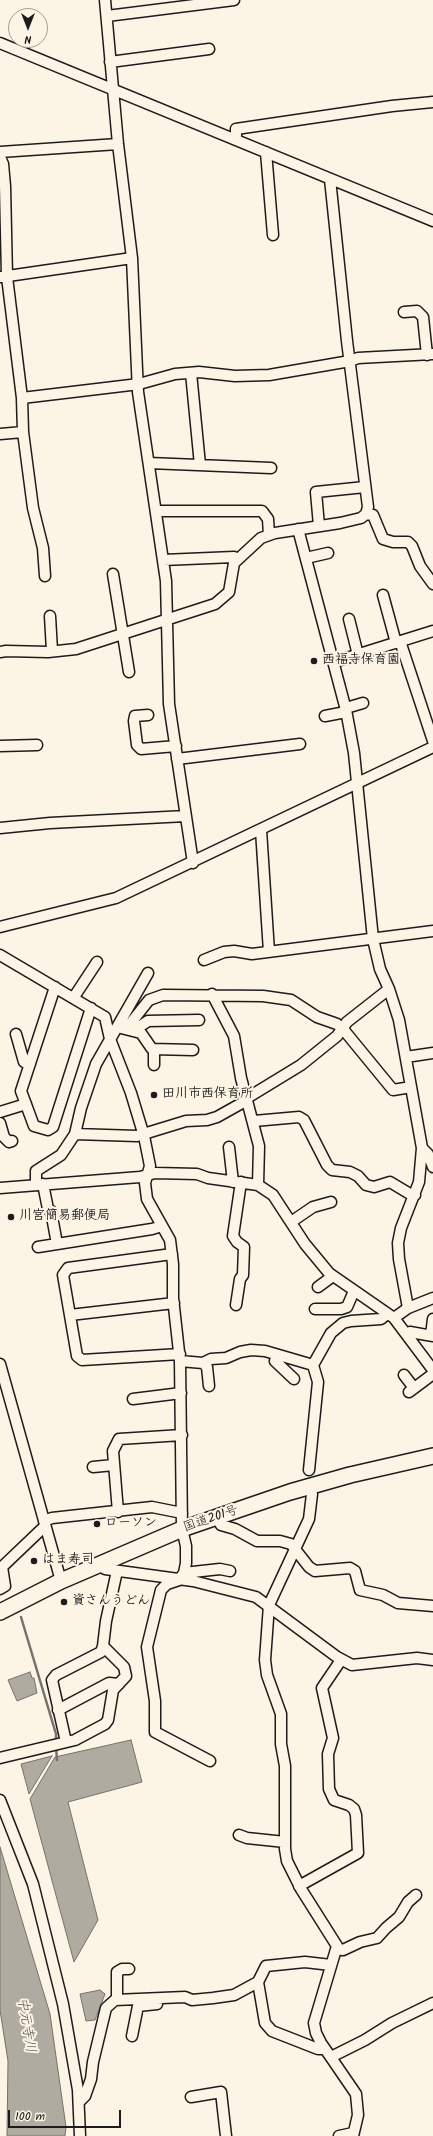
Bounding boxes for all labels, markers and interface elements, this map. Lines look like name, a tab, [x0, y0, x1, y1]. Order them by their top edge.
north arrow	[8, 8, 48, 48]
text: N	[25, 30, 31, 48]
place label: 西福寺保育園	[322, 653, 400, 669]
marker: 西福寺保育園	[309, 656, 319, 666]
place label: 田川市西保育所	[162, 1087, 253, 1103]
marker: 田川市西保育所	[149, 1090, 159, 1100]
place label: 川宮簡易郵便局	[19, 1209, 110, 1225]
marker: 川宮簡易郵便局	[6, 1212, 16, 1222]
street label: 国道201号	[181, 1503, 241, 1537]
place label: ローソン	[105, 1516, 157, 1532]
marker: ローソン	[92, 1519, 102, 1529]
place label: はま寿司	[42, 1553, 94, 1569]
marker: はま寿司	[29, 1556, 39, 1566]
place label: 資さんうどん	[72, 1594, 150, 1610]
marker: 資さんうどん	[59, 1597, 69, 1607]
water label: 中元寺川	[12, 1996, 38, 2054]
scale bar	[10, 2102, 123, 2128]
text: 100 m	[15, 2107, 45, 2126]

